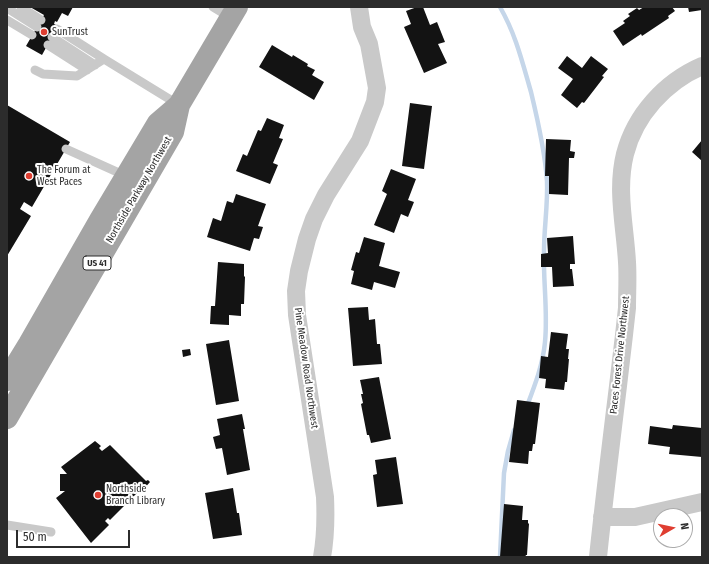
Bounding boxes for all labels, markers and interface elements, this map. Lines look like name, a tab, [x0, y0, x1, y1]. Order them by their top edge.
place label: SunTrust	[52, 26, 88, 38]
marker: SunTrust	[39, 27, 49, 37]
street label: Northside Parkway Northwest	[104, 135, 174, 245]
place label: The Forum at West Paces	[37, 164, 90, 188]
marker: The Forum at West Paces	[24, 171, 34, 181]
road number: US 41	[83, 256, 111, 270]
street label: Paces Forest Drive Northwest	[608, 295, 632, 415]
street label: Pine Meadow Road Northwest	[292, 307, 320, 429]
place label: Northside Branch Library	[106, 483, 165, 506]
marker: Northside Branch Library	[93, 490, 103, 500]
north arrow	[653, 508, 693, 548]
scale bar	[18, 522, 132, 548]
text: N	[677, 522, 691, 530]
text: 50 m	[23, 530, 47, 544]

